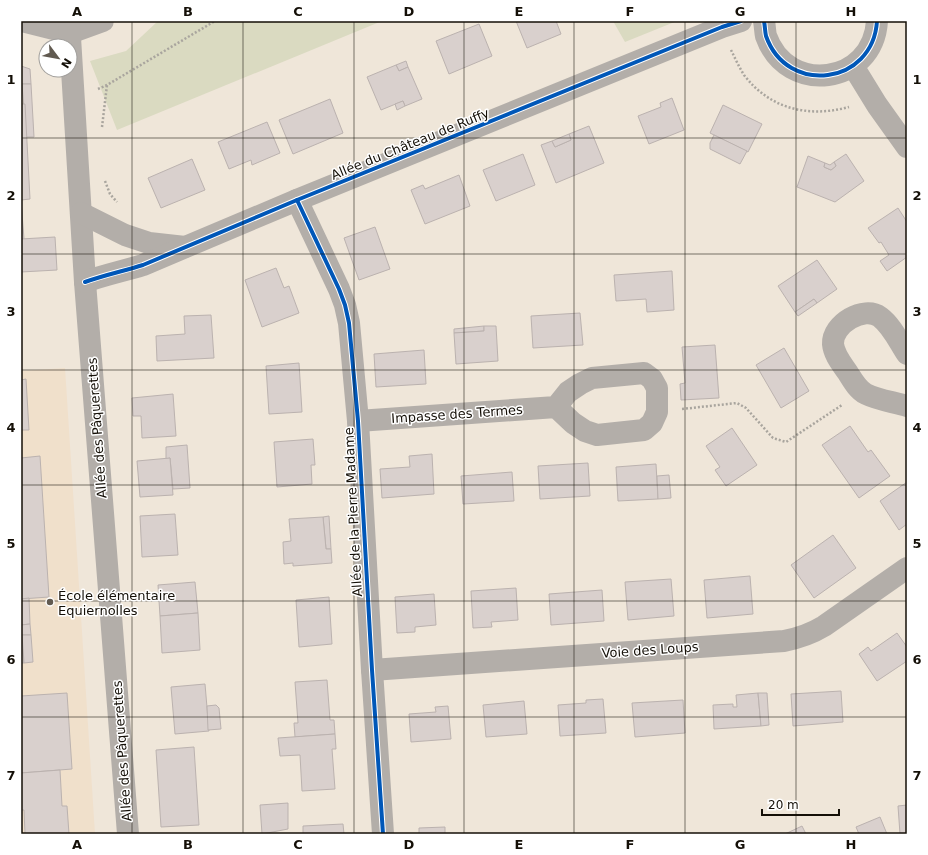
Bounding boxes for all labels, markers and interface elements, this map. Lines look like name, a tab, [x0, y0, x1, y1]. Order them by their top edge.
text: A	[72, 4, 82, 19]
text: B	[183, 4, 193, 19]
text: C	[293, 4, 303, 19]
text: D	[404, 4, 415, 19]
text: E	[515, 4, 523, 19]
text: F	[626, 4, 634, 19]
text: G	[735, 4, 745, 19]
text: H	[846, 4, 856, 19]
north arrow	[38, 38, 78, 78]
text: N	[58, 56, 74, 70]
text: 1	[6, 72, 16, 87]
text: 1	[912, 72, 922, 87]
street label: Allée du Château de Ruffy	[329, 105, 492, 183]
text: 2	[6, 188, 16, 203]
text: 2	[912, 188, 922, 203]
text: 3	[6, 304, 16, 319]
text: 3	[912, 304, 922, 319]
street label: Allée des Pâquerettes	[85, 357, 109, 499]
street label: Impasse des Termes	[391, 402, 524, 426]
text: 4	[6, 420, 16, 435]
text: 4	[912, 420, 922, 435]
street label: Allée de la Pierre Madame	[341, 427, 365, 597]
text: 5	[6, 536, 16, 551]
text: 5	[912, 536, 922, 551]
place label: École élémentaire Equiernolles	[58, 588, 175, 618]
marker: École élémentaire Equiernolles	[45, 597, 55, 607]
street label: Voie des Loups	[601, 639, 699, 661]
text: 6	[6, 652, 16, 667]
text: 6	[912, 652, 922, 667]
street label: Allée des Pâquerettes	[110, 680, 134, 822]
text: 7	[6, 768, 16, 783]
text: 7	[912, 768, 922, 783]
scale bar	[762, 791, 839, 817]
text: 20 m	[768, 798, 799, 812]
text: A	[72, 837, 82, 852]
text: B	[183, 837, 193, 852]
text: C	[293, 837, 303, 852]
text: D	[404, 837, 415, 852]
text: E	[515, 837, 523, 852]
text: F	[626, 837, 634, 852]
text: G	[735, 837, 745, 852]
text: H	[846, 837, 856, 852]

